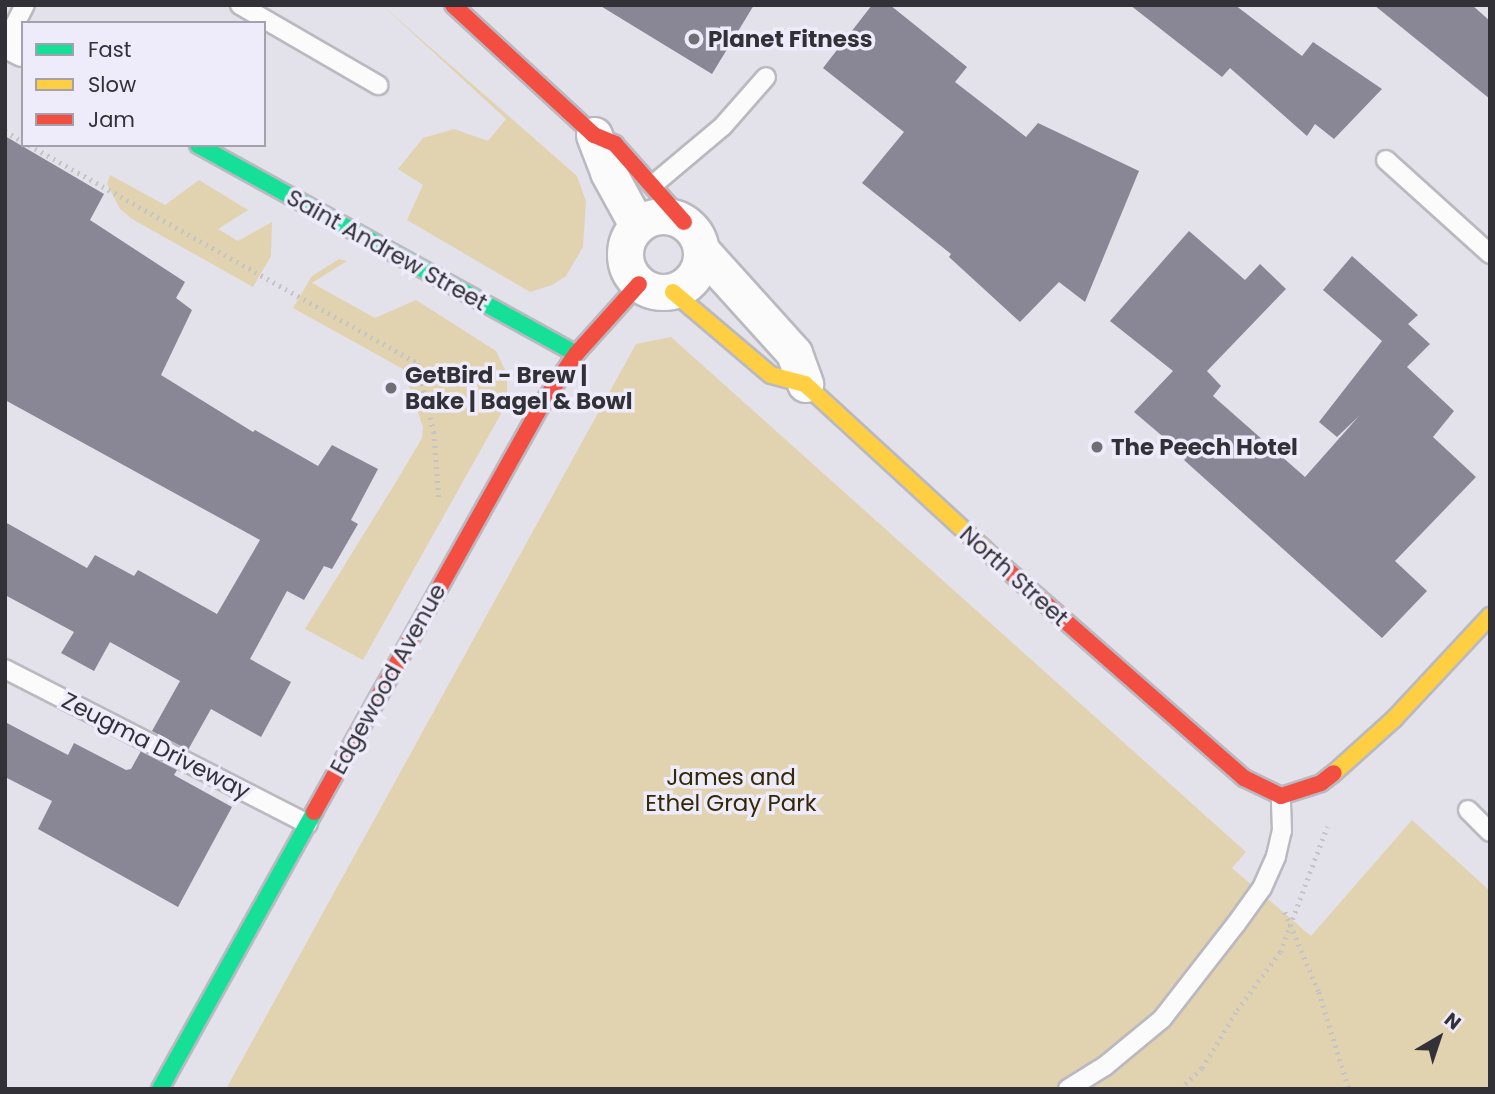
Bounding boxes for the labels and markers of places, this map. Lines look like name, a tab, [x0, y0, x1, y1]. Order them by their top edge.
place label: Planet Fitness	[708, 25, 873, 53]
marker: Planet Fitness	[686, 31, 702, 47]
place label: GetBird - Brew | Bake | Bagel & Bowl	[405, 361, 633, 415]
marker: GetBird - Brew | Bake | Bagel & Bowl	[383, 380, 399, 396]
place label: The Peech Hotel	[1111, 433, 1298, 461]
marker: The Peech Hotel	[1089, 439, 1105, 455]

